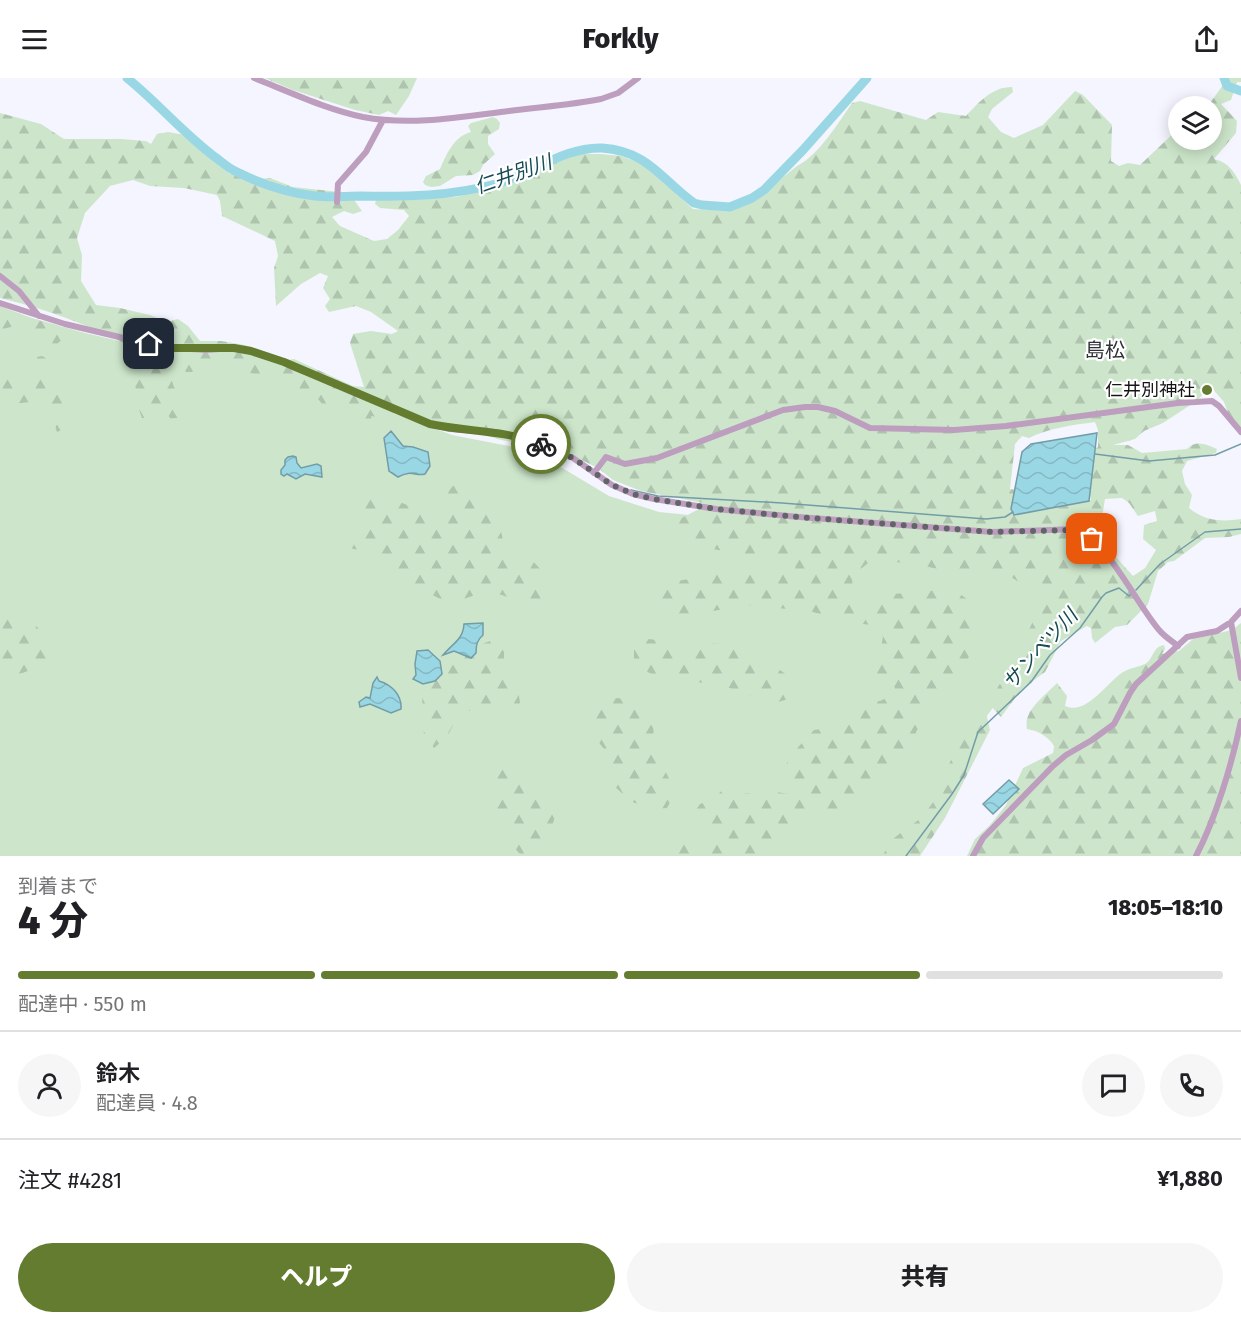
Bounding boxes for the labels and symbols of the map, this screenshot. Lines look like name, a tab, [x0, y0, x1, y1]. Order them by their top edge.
water label: 仁井別川	[471, 149, 557, 198]
pin	[123, 318, 174, 369]
district label: 島松	[1085, 338, 1125, 362]
place label: 仁井別神社	[1105, 379, 1195, 401]
marker: 仁井別神社	[1200, 383, 1214, 397]
courier	[511, 414, 571, 474]
pin	[1066, 513, 1117, 564]
water label: サンベツ川	[998, 602, 1084, 694]

